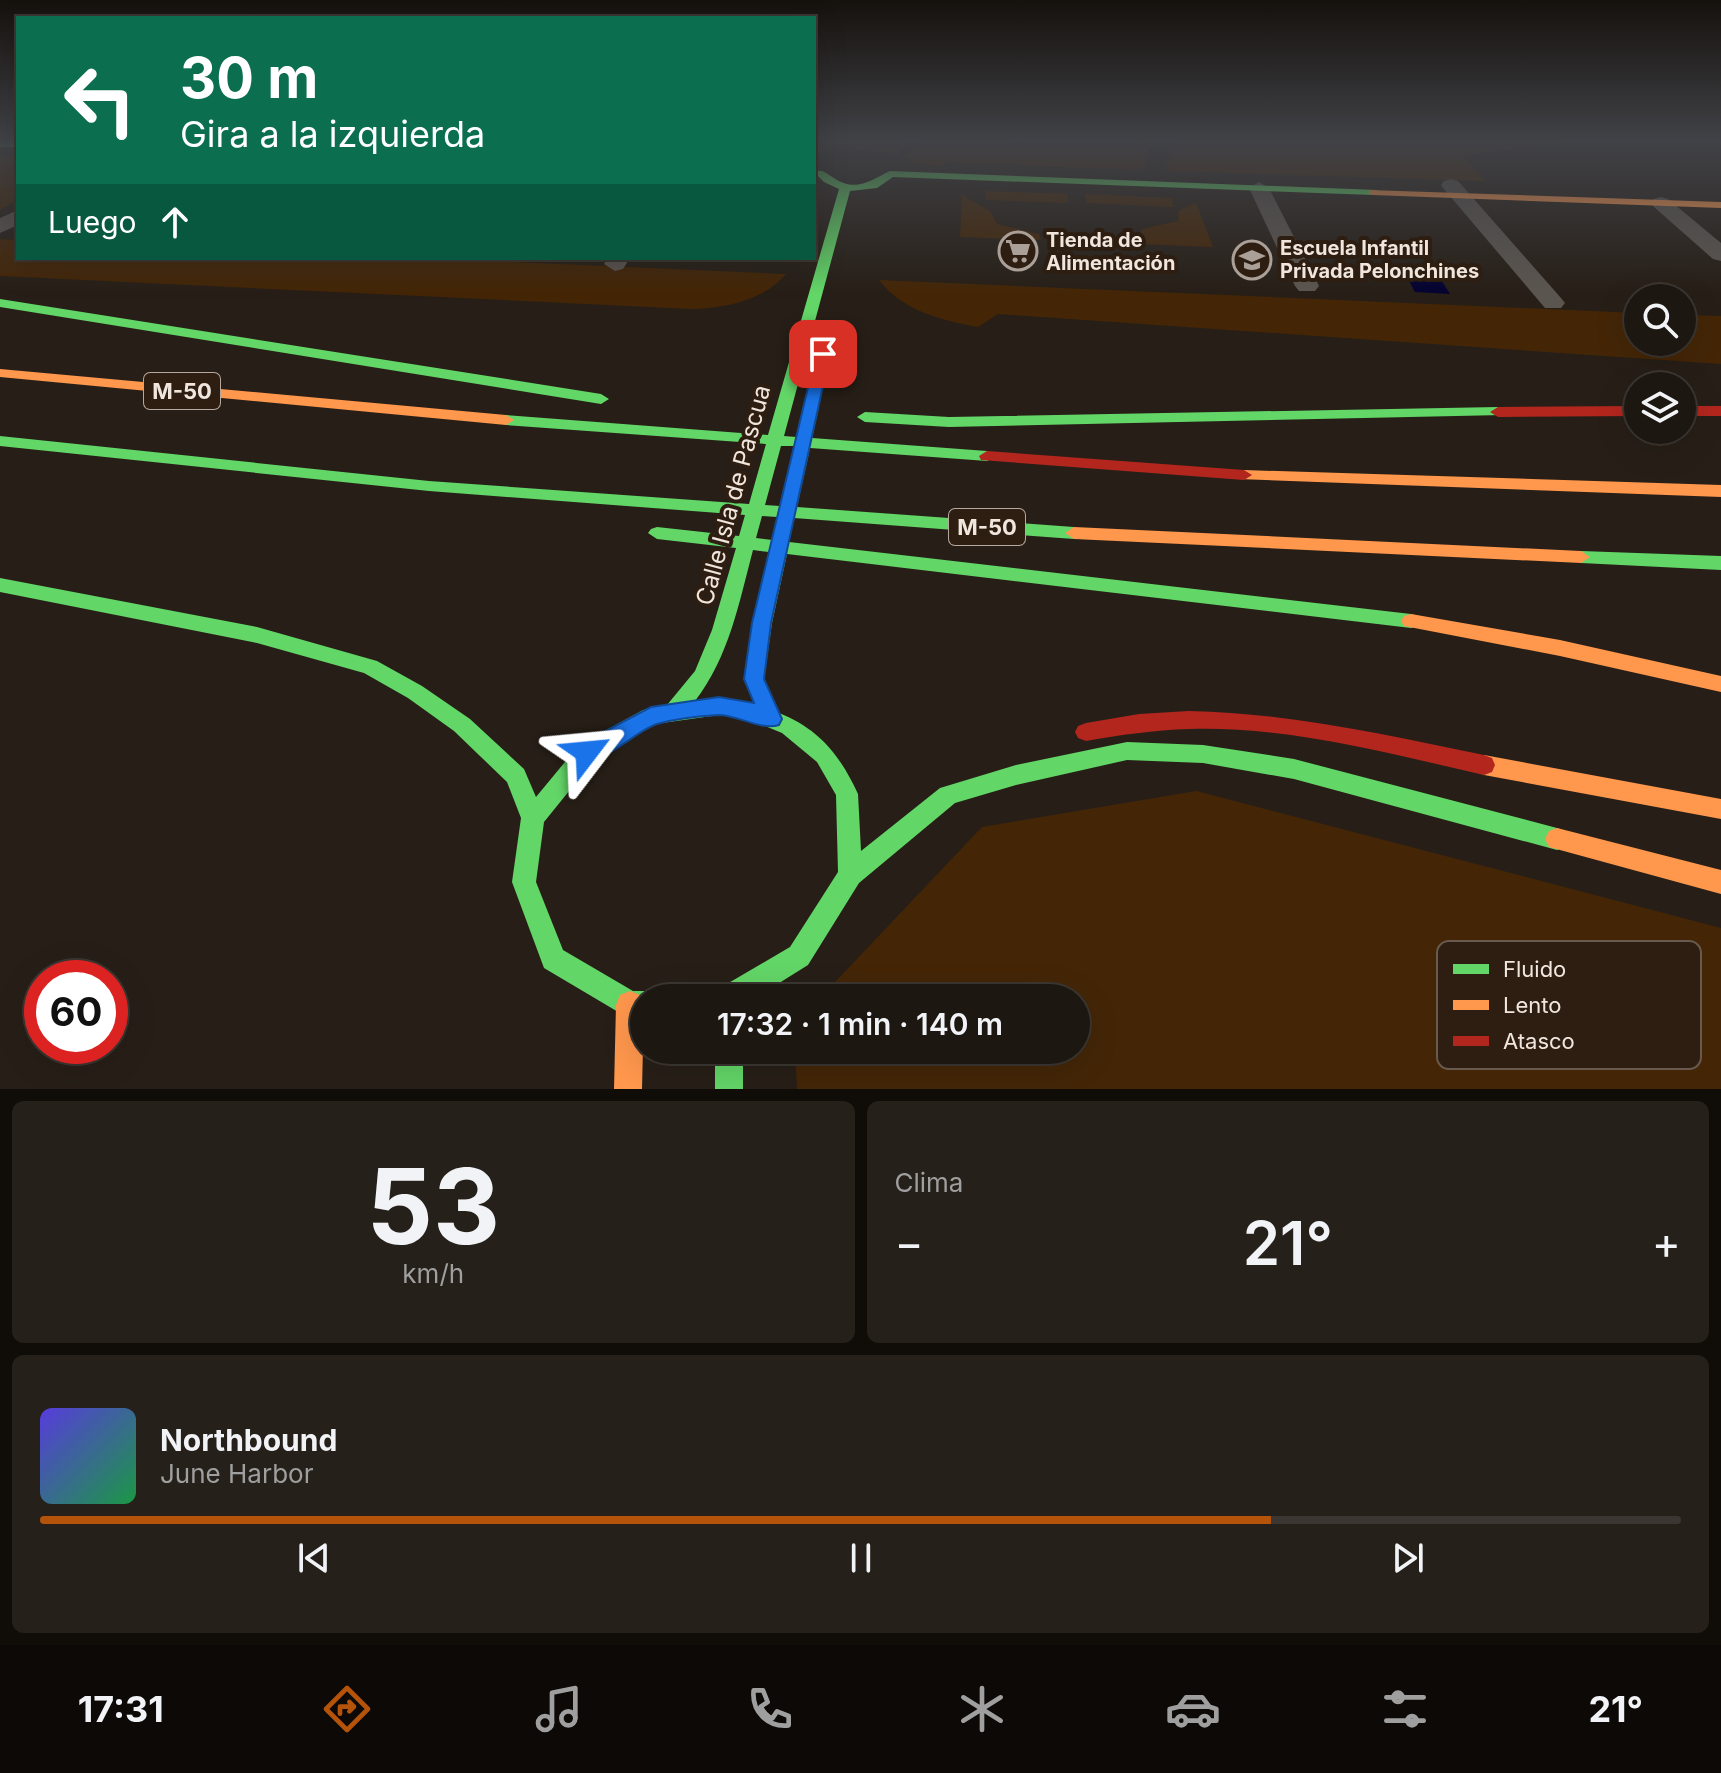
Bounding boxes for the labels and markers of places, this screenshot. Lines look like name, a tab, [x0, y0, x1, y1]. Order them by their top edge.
place label: Tienda de Alimentación	[1046, 228, 1175, 275]
supermarket icon: Tienda de Alimentación	[997, 230, 1039, 272]
place label: Escuela Infantil Privada Pelonchines	[1280, 236, 1479, 283]
school or university icon: Escuela Infantil Privada Pelonchines	[1231, 239, 1273, 281]
pin	[789, 320, 857, 388]

